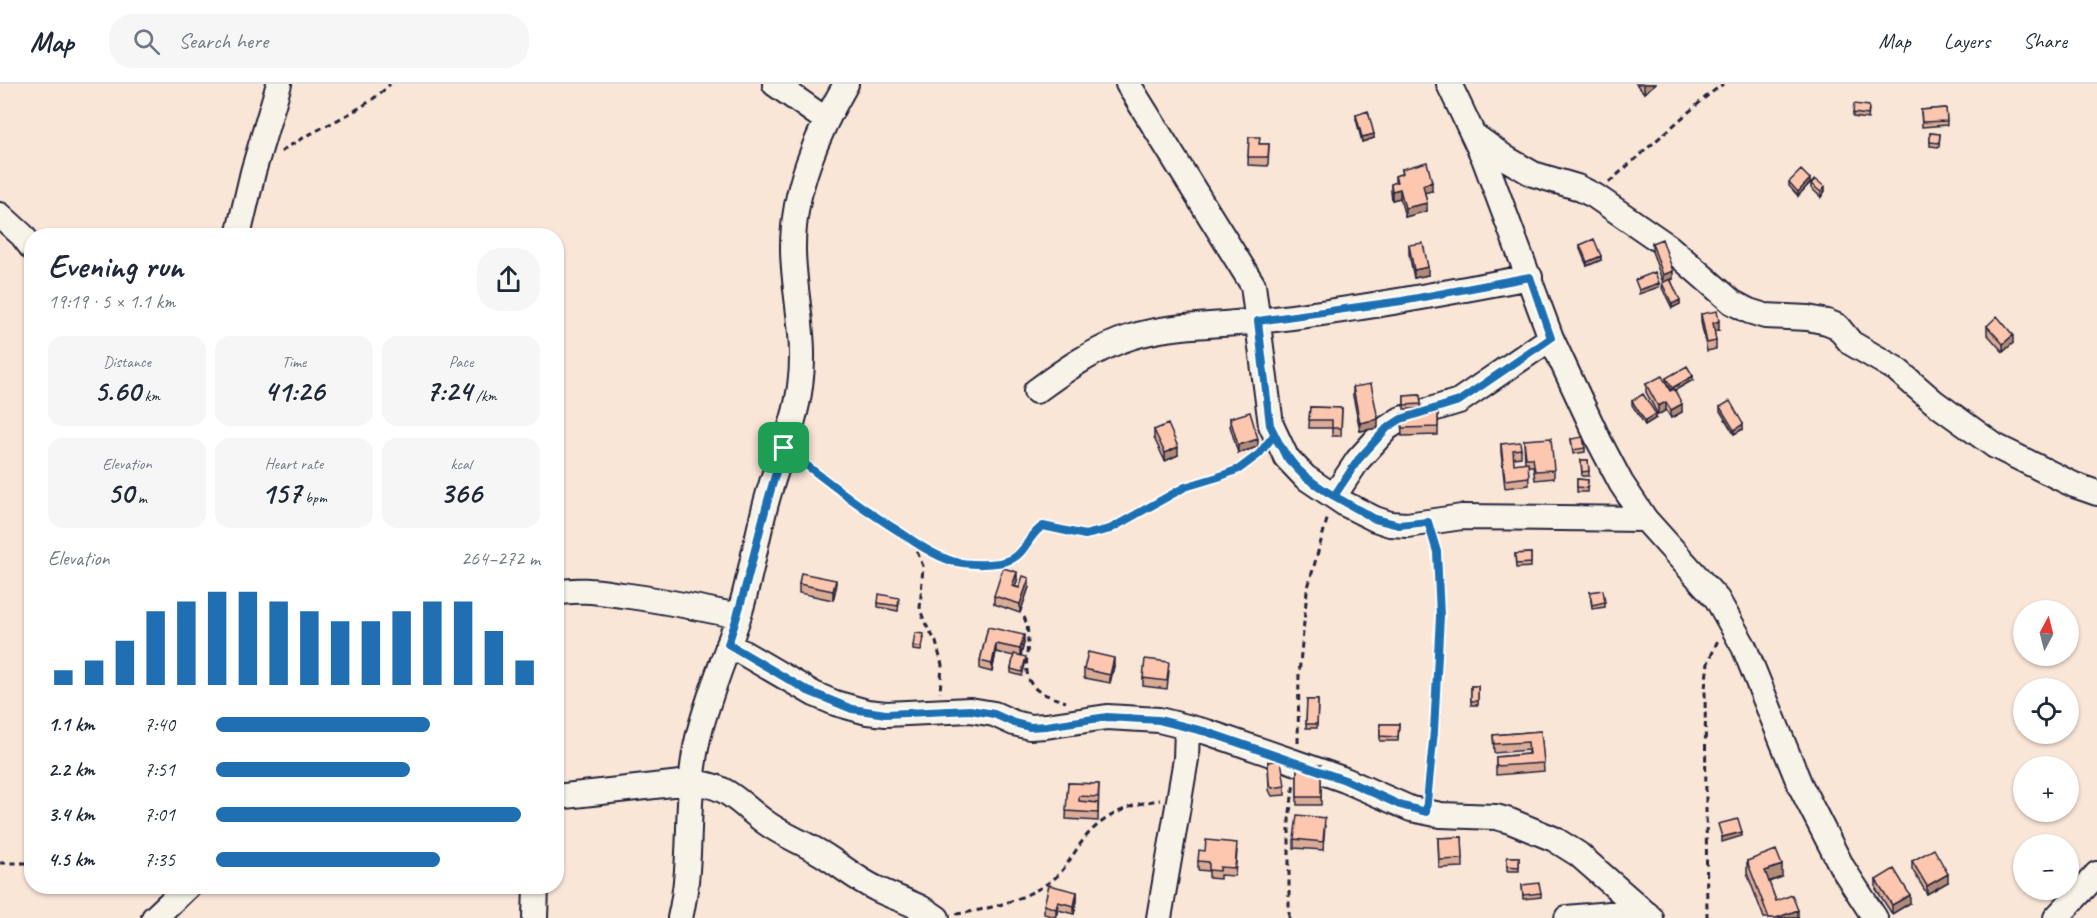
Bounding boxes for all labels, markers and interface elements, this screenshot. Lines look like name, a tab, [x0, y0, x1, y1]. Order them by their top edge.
search box	[109, 14, 529, 68]
text: Map	[30, 24, 73, 59]
icon: search	[130, 25, 163, 58]
text: Search here	[178, 27, 268, 55]
text: Map	[1878, 28, 1911, 54]
text: Layers	[1944, 28, 1990, 54]
text: Share	[2023, 28, 2067, 54]
text: Evening run	[48, 245, 183, 287]
button: share	[477, 248, 540, 311]
text: 19:19 · 5 × 1.1 km	[48, 289, 175, 314]
text: Distance	[103, 352, 151, 372]
text: Time	[282, 352, 306, 372]
text: Pace	[449, 352, 473, 372]
text: 5.60	[94, 372, 141, 410]
text: 41:26	[264, 372, 324, 410]
text: 7:24	[425, 372, 472, 410]
text: km	[141, 386, 160, 406]
text: /km	[472, 386, 497, 406]
pin	[758, 422, 809, 473]
icon: arrive	[767, 431, 800, 464]
text: Elevation	[102, 454, 152, 474]
text: Heart rate	[265, 454, 323, 474]
text: kcal	[450, 454, 472, 474]
text: 50	[107, 474, 134, 512]
text: 157	[261, 474, 301, 512]
text: 366	[440, 474, 482, 512]
text: m	[134, 488, 147, 508]
text: bpm	[301, 488, 327, 508]
text: Elevation	[48, 546, 110, 571]
text: 264–272 m	[461, 546, 540, 571]
north arrow	[2013, 600, 2079, 666]
map controls	[2013, 600, 2079, 900]
button: locate	[2013, 678, 2079, 744]
text: 1.1 km	[48, 712, 95, 737]
text: 7:40	[144, 712, 175, 737]
button: +	[2013, 756, 2079, 822]
text: 2.2 km	[48, 757, 95, 782]
text: 7:51	[144, 757, 175, 782]
text: 3.4 km	[48, 802, 95, 827]
text: 7:01	[144, 802, 175, 827]
button: −	[2013, 834, 2079, 900]
text: 4.5 km	[48, 847, 94, 872]
text: 7:35	[144, 847, 175, 872]

